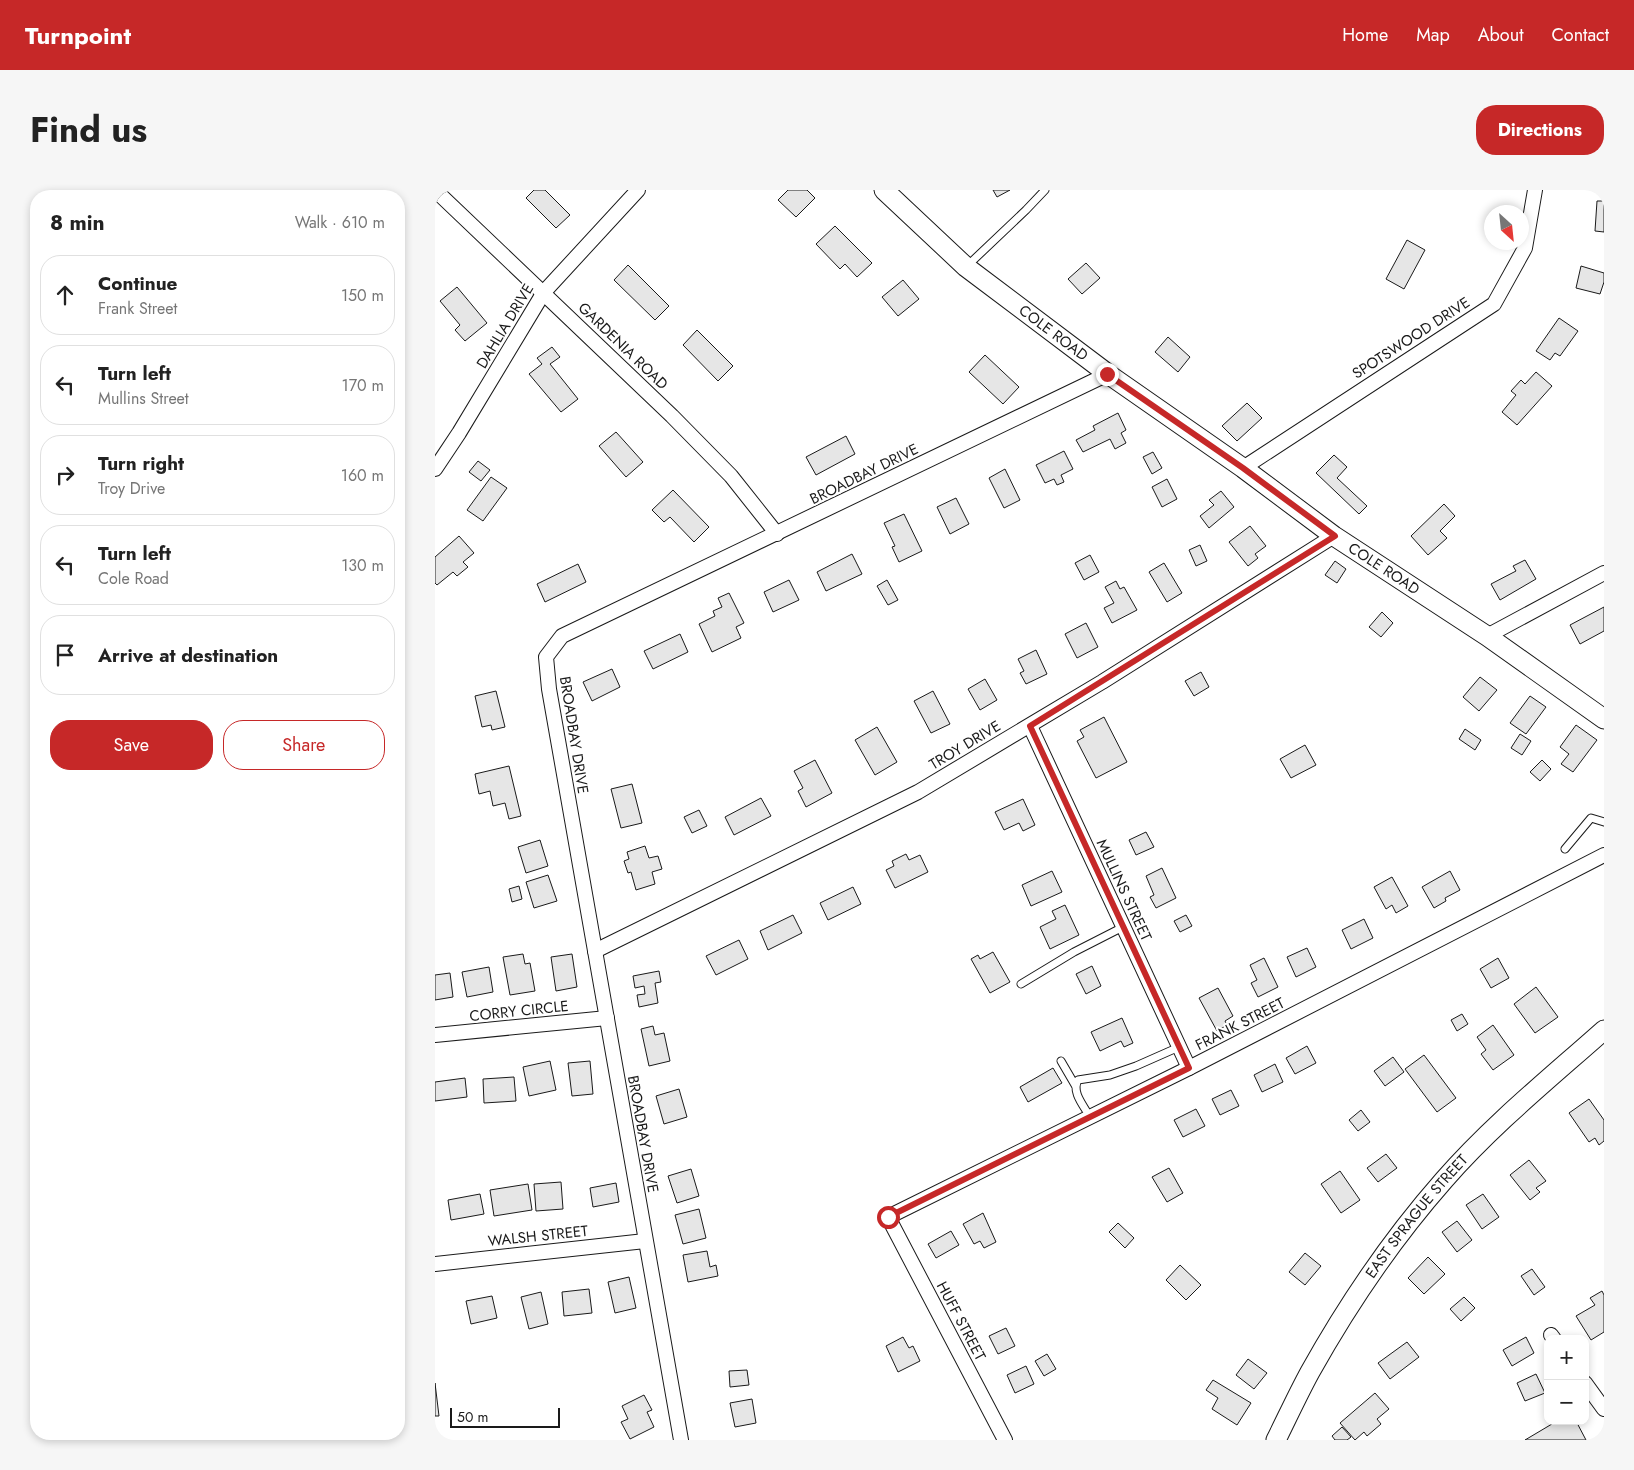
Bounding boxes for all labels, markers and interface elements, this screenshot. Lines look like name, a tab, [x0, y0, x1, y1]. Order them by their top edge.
text: Turnpoint	[25, 18, 131, 53]
text: Home	[1342, 22, 1388, 48]
text: Map	[1416, 22, 1450, 48]
text: About	[1478, 22, 1523, 48]
text: Contact	[1551, 22, 1609, 48]
text: Find us	[30, 105, 147, 155]
button: Directions	[1476, 105, 1604, 155]
north arrow	[1484, 205, 1529, 250]
text: 8 min	[50, 208, 105, 238]
text: Walk · 610 m	[295, 211, 385, 234]
text: Continue	[98, 270, 177, 297]
street label: DAHLIA DRIVE	[471, 279, 539, 373]
icon: ahead	[51, 281, 79, 309]
text: 150 m	[341, 284, 384, 307]
street label: SPOTSWOOD DRIVE	[1348, 292, 1474, 384]
text: Frank Street	[98, 297, 177, 320]
street label: GARDENIA ROAD	[573, 297, 673, 395]
street label: COLE ROAD	[1014, 300, 1093, 366]
text: Turn left	[98, 360, 171, 387]
route end	[1096, 363, 1119, 386]
icon: left	[51, 371, 79, 399]
text: 170 m	[342, 374, 384, 397]
text: Mullins Street	[98, 387, 189, 410]
street label: BROADBAY DRIVE	[806, 438, 922, 510]
text: Turn right	[98, 450, 184, 477]
icon: right	[51, 461, 79, 489]
text: 160 m	[341, 464, 384, 487]
text: Troy Drive	[98, 477, 165, 500]
street label: COLE ROAD	[1344, 537, 1424, 600]
text: Turn left	[98, 540, 171, 567]
icon: left	[51, 551, 79, 579]
text: 130 m	[341, 554, 384, 577]
text: Cole Road	[98, 567, 169, 590]
icon: arrive	[51, 641, 79, 669]
text: Arrive at destination	[98, 642, 278, 669]
street label: BROADBAY DRIVE	[554, 675, 594, 795]
street label: TROY DRIVE	[925, 715, 1005, 775]
button: Save	[50, 720, 213, 770]
button: Share	[223, 720, 385, 770]
street label: MULLINS STREET	[1091, 835, 1157, 945]
street label: FRANK STREET	[1192, 992, 1288, 1056]
street label: CORRY CIRCLE	[468, 995, 570, 1027]
street label: BROADBAY DRIVE	[622, 1074, 664, 1194]
street label: EAST SPRAGUE STREET	[1360, 1150, 1473, 1283]
route start	[877, 1206, 900, 1229]
street label: WALSH STREET	[487, 1220, 589, 1252]
street label: HUFF STREET	[931, 1278, 991, 1364]
map controls	[1544, 1335, 1589, 1425]
button: +	[1544, 1335, 1589, 1380]
button: −	[1544, 1380, 1589, 1425]
scale bar	[450, 1405, 560, 1428]
text: 50 m	[457, 1407, 488, 1427]

